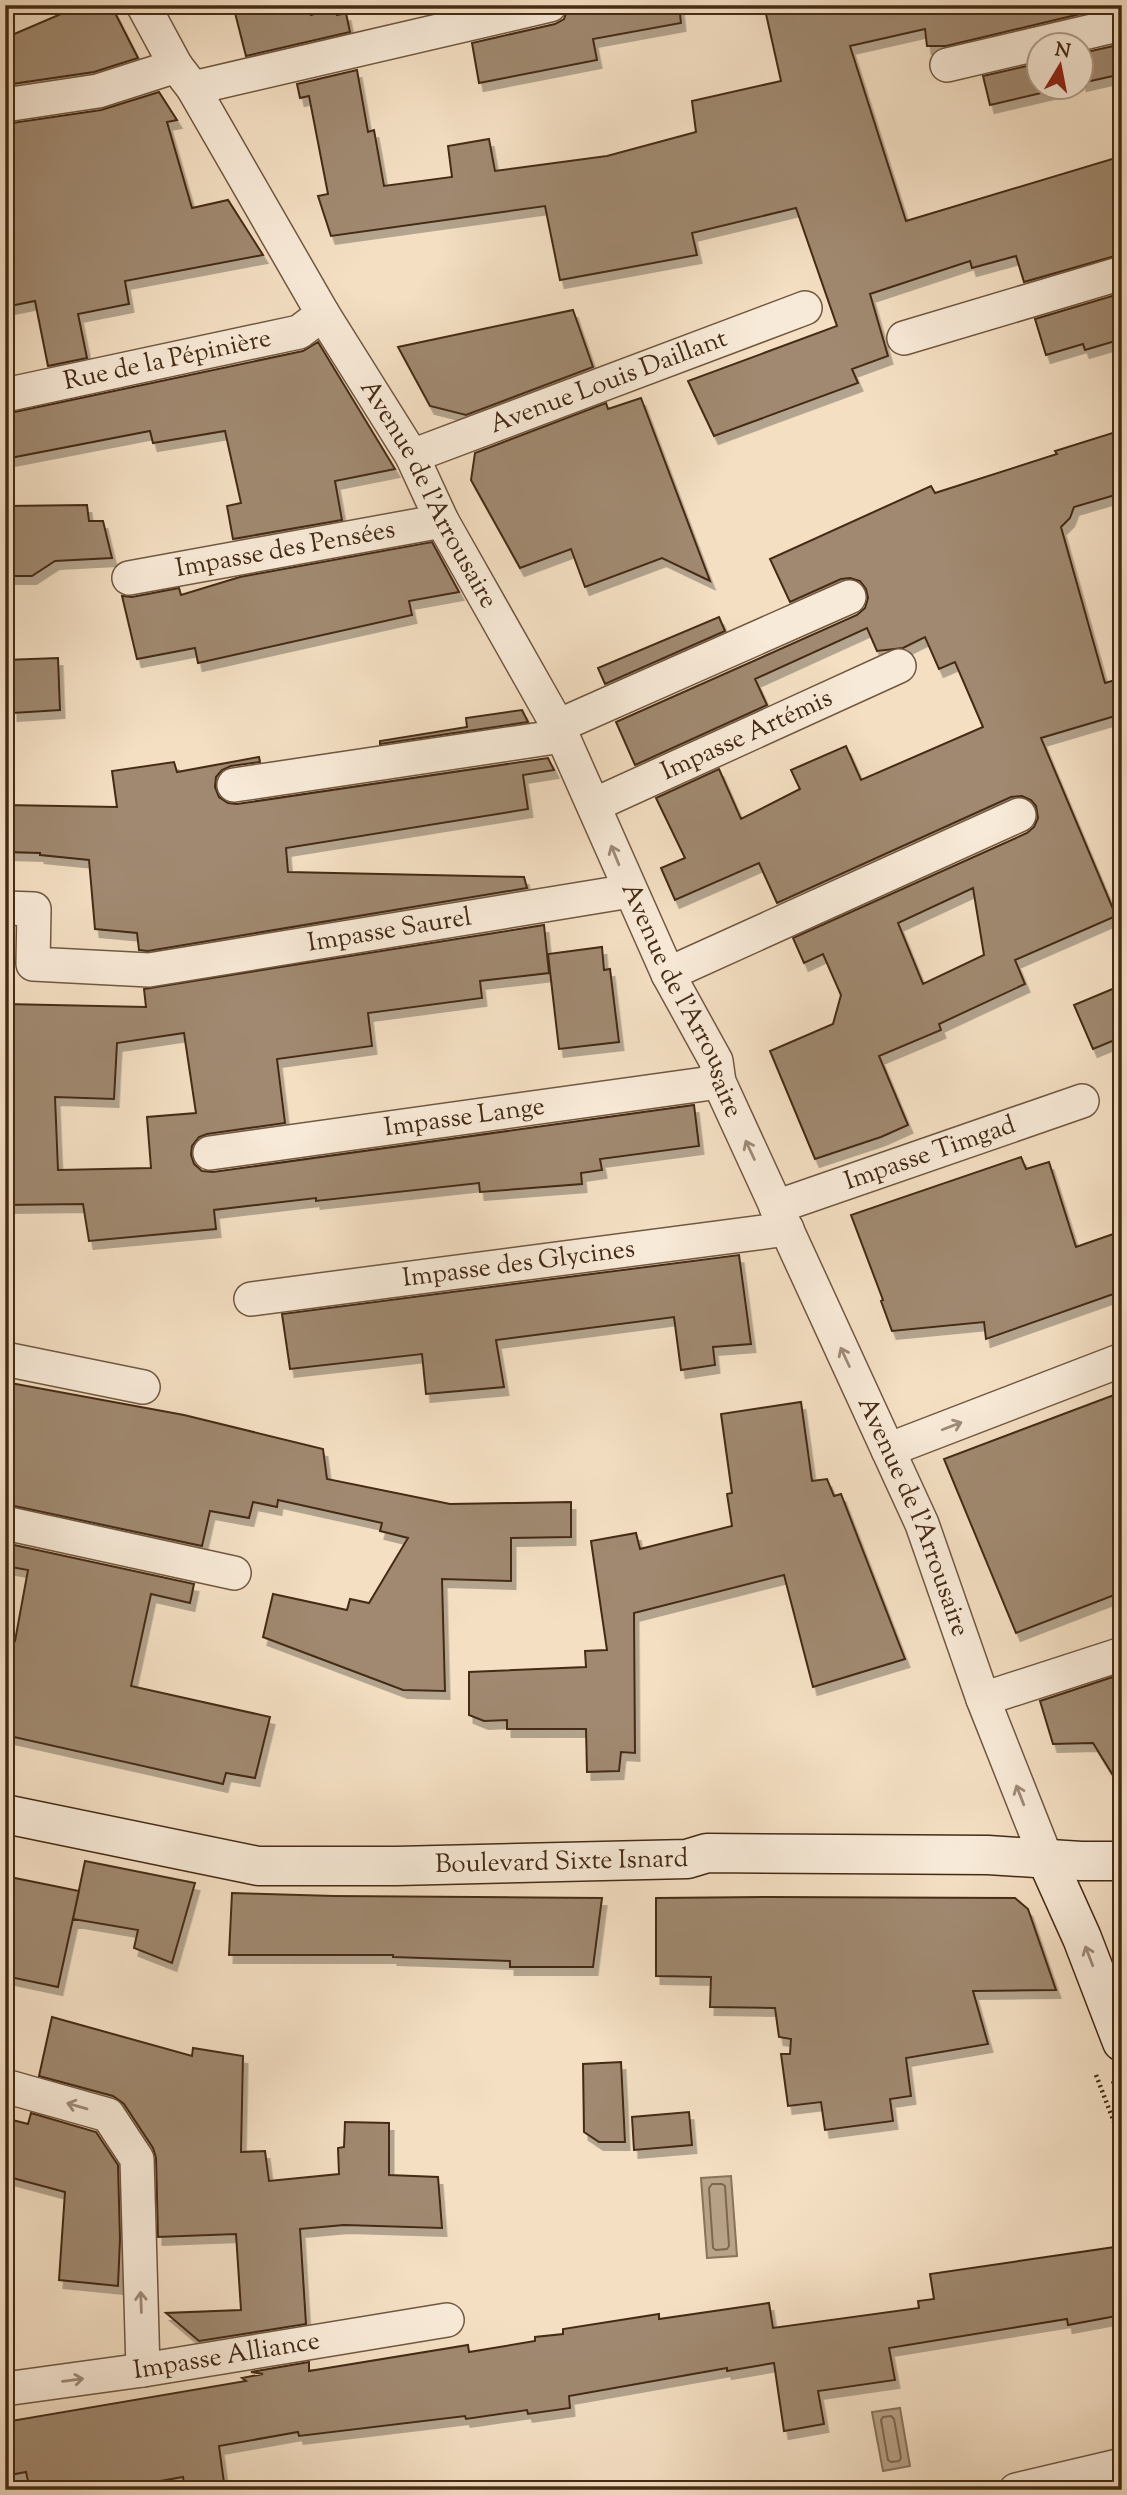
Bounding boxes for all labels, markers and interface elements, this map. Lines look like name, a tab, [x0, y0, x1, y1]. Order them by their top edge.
north arrow	[1026, 32, 1096, 102]
text: N	[1053, 37, 1072, 66]
street label: Rue de la Pépinière	[60, 320, 275, 400]
street label: Avenue Louis Daillant	[485, 320, 733, 444]
street label: Avenue de l'Arrousaire	[350, 373, 506, 615]
street label: Impasse des Pensées	[173, 511, 398, 588]
street label: Impasse Artémis	[655, 680, 839, 790]
one-way arrow	[608, 845, 621, 866]
street label: Avenue de l'Arrousaire	[611, 877, 752, 1124]
street label: Impasse Saurel	[305, 899, 474, 962]
street label: Impasse Lange	[382, 1088, 547, 1147]
street label: Impasse Timgad	[839, 1107, 1021, 1200]
one-way arrow	[743, 1140, 756, 1161]
street label: Impasse des Glycines	[400, 1231, 637, 1298]
one-way arrow	[838, 1347, 851, 1368]
street label: Avenue de l'Arrousaire	[848, 1391, 978, 1642]
one-way arrow	[941, 1419, 962, 1432]
one-way arrow	[1013, 1785, 1026, 1807]
street label: Boulevard Sixte Isnard	[435, 1840, 689, 1884]
one-way arrow	[1081, 1945, 1094, 1967]
one-way arrow	[66, 2099, 88, 2112]
one-way arrow	[134, 2291, 148, 2314]
street label: Impasse Alliance	[131, 2323, 323, 2390]
one-way arrow	[61, 2373, 84, 2386]

